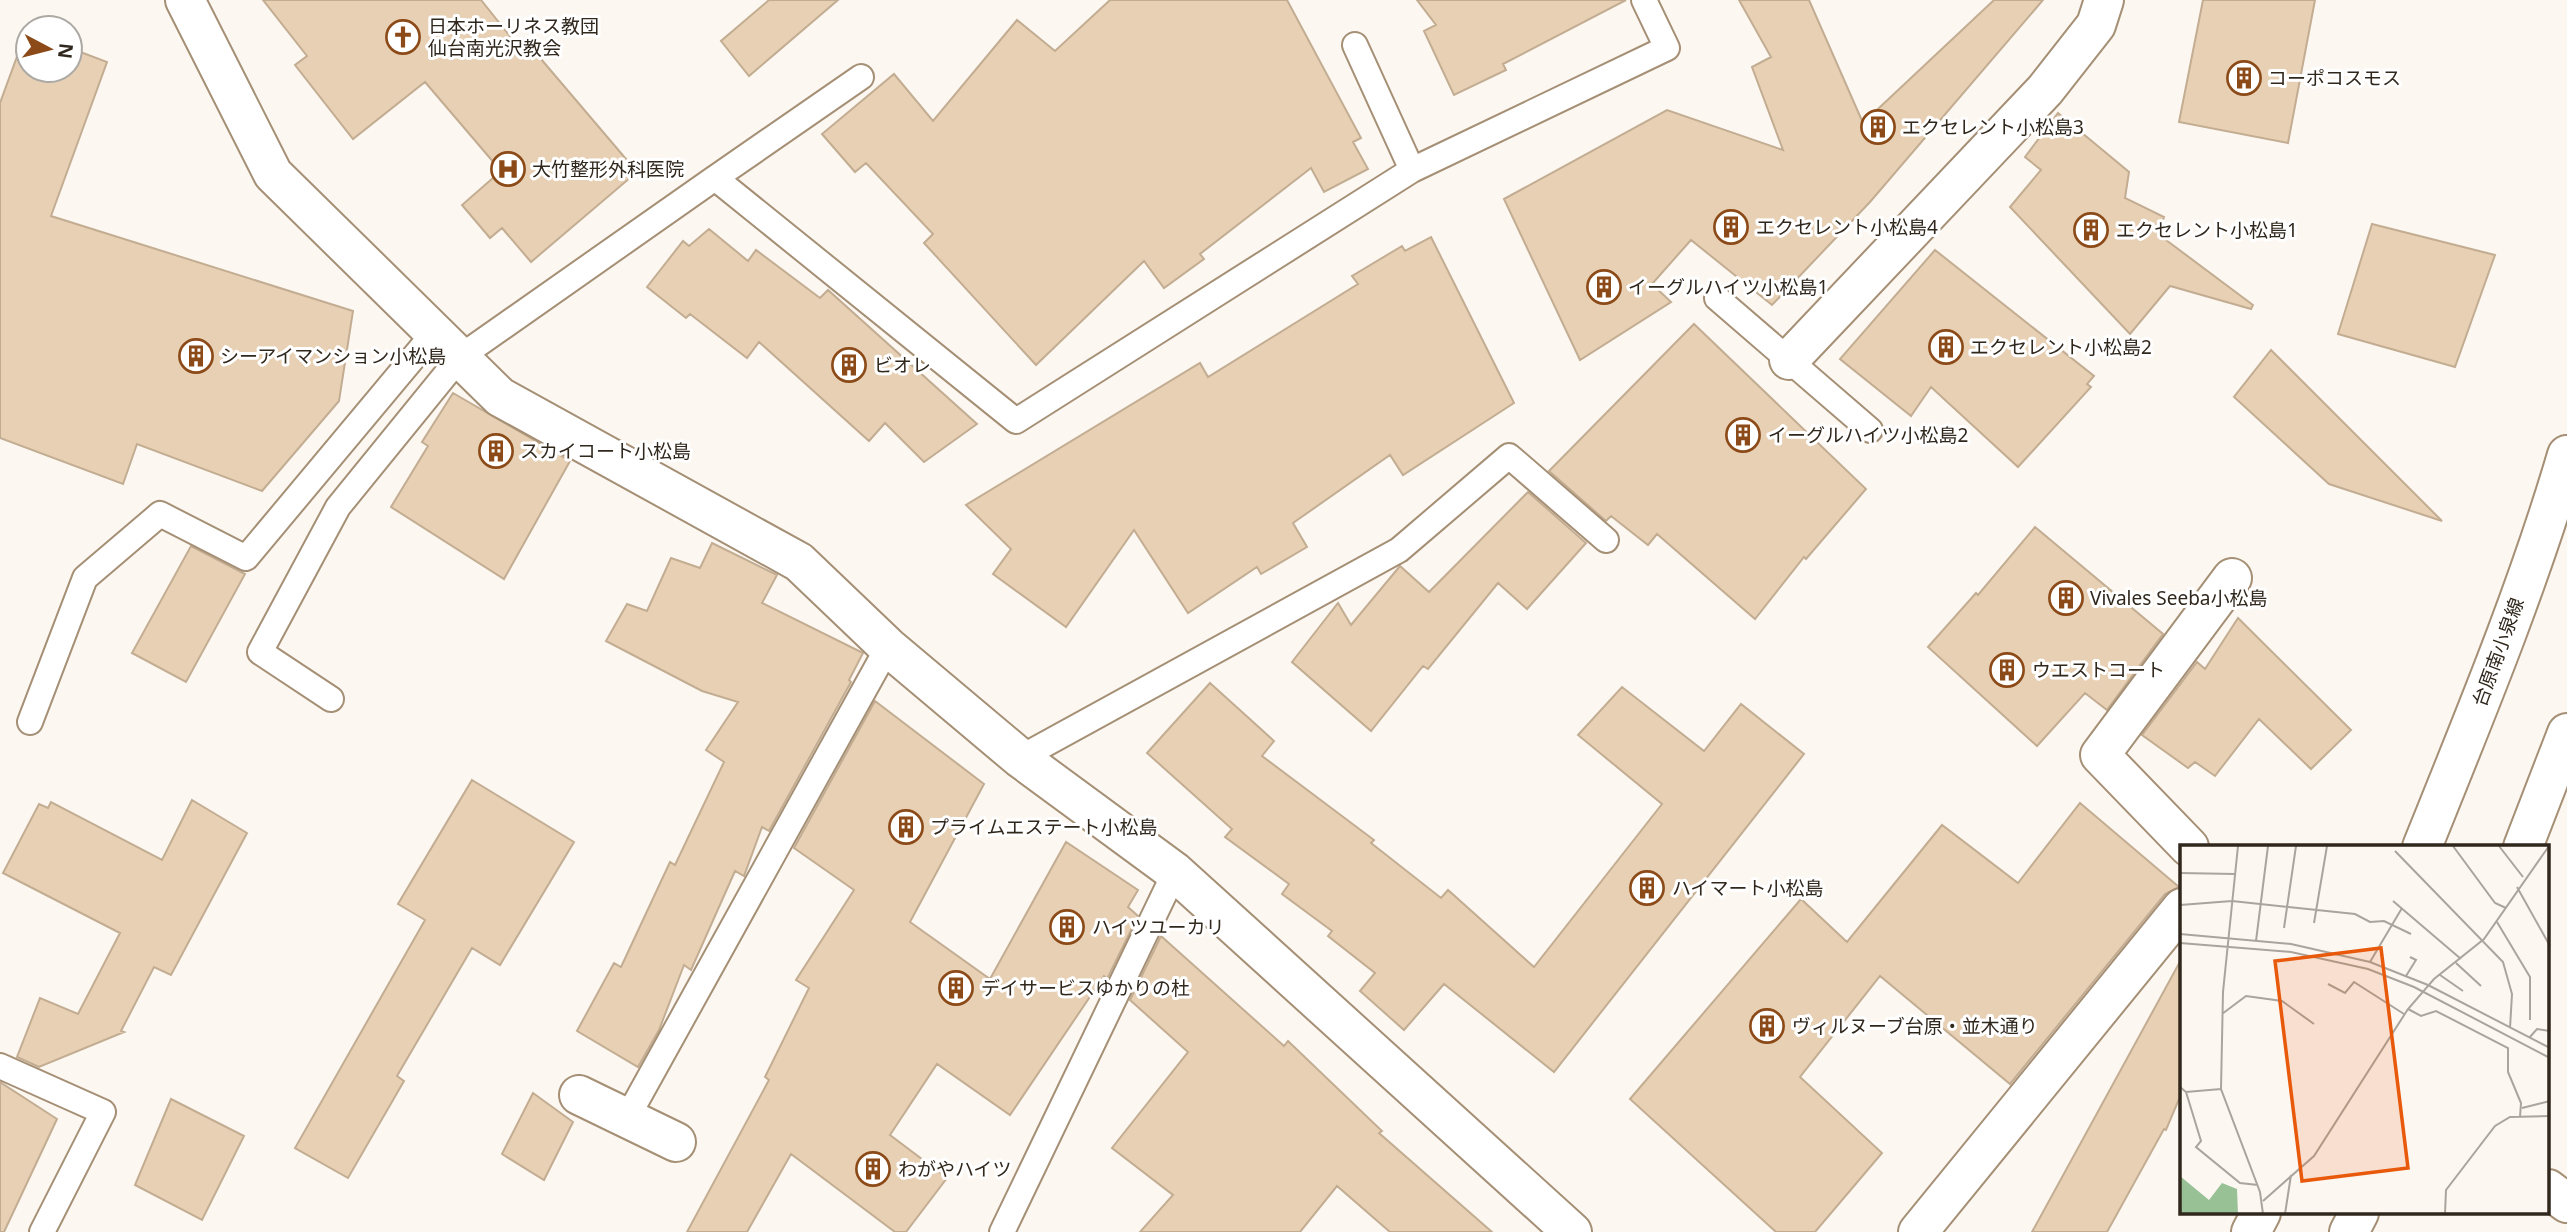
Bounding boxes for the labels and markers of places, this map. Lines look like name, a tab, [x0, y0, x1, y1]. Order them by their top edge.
place label: 日本ホーリネス教団 仙台南光沢教会	[428, 13, 599, 61]
church icon: 日本ホーリネス教団 仙台南光沢教会	[384, 18, 422, 56]
building icon: コーポコスモス	[2225, 59, 2263, 97]
place label: コーポコスモス	[2268, 65, 2401, 91]
building icon: エクセレント小松島3	[1859, 108, 1897, 146]
place label: エクセレント小松島3	[1902, 114, 2084, 140]
hospital icon: 大竹整形外科医院	[489, 150, 527, 188]
place label: 大竹整形外科医院	[532, 156, 684, 182]
building icon: エクセレント小松島4	[1712, 208, 1750, 246]
building icon: エクセレント小松島1	[2072, 211, 2110, 249]
place label: エクセレント小松島4	[1756, 214, 1938, 240]
place label: エクセレント小松島1	[2116, 217, 2298, 243]
building icon: イーグルハイツ小松島1	[1585, 268, 1623, 306]
place label: イーグルハイツ小松島1	[1628, 274, 1829, 300]
building icon: エクセレント小松島2	[1927, 328, 1965, 366]
place label: エクセレント小松島2	[1970, 334, 2152, 360]
building icon: シーアイマンション小松島	[177, 337, 215, 375]
place label: シーアイマンション小松島	[220, 343, 446, 369]
building icon: ビオレ	[830, 346, 868, 384]
place label: ビオレ	[874, 352, 931, 378]
building icon: イーグルハイツ小松島2	[1724, 416, 1762, 454]
place label: イーグルハイツ小松島2	[1768, 422, 1969, 448]
building icon: スカイコート小松島	[477, 432, 515, 470]
place label: スカイコート小松島	[520, 438, 691, 464]
building icon: Vivales Seeba小松島	[2047, 579, 2085, 617]
place label: Vivales Seeba小松島	[2090, 585, 2267, 611]
building icon: ウエストコート	[1988, 651, 2026, 689]
place label: ウエストコート	[2032, 657, 2165, 683]
building icon: プライムエステート小松島	[887, 808, 925, 846]
place label: プライムエステート小松島	[930, 814, 1158, 840]
building icon: ハイマート小松島	[1628, 869, 1666, 907]
place label: ハイマート小松島	[1672, 875, 1824, 901]
building icon: ハイツユーカリ	[1048, 908, 1086, 946]
place label: ハイツユーカリ	[1092, 914, 1225, 940]
building icon: デイサービスゆかりの杜	[937, 969, 975, 1007]
place label: デイサービスゆかりの杜	[981, 975, 1190, 1001]
building icon: ヴィルヌーブ台原・並木通り	[1748, 1007, 1786, 1045]
place label: ヴィルヌーブ台原・並木通り	[1792, 1013, 2038, 1039]
building icon: わがやハイツ	[854, 1150, 892, 1188]
place label: わがやハイツ	[898, 1156, 1012, 1182]

